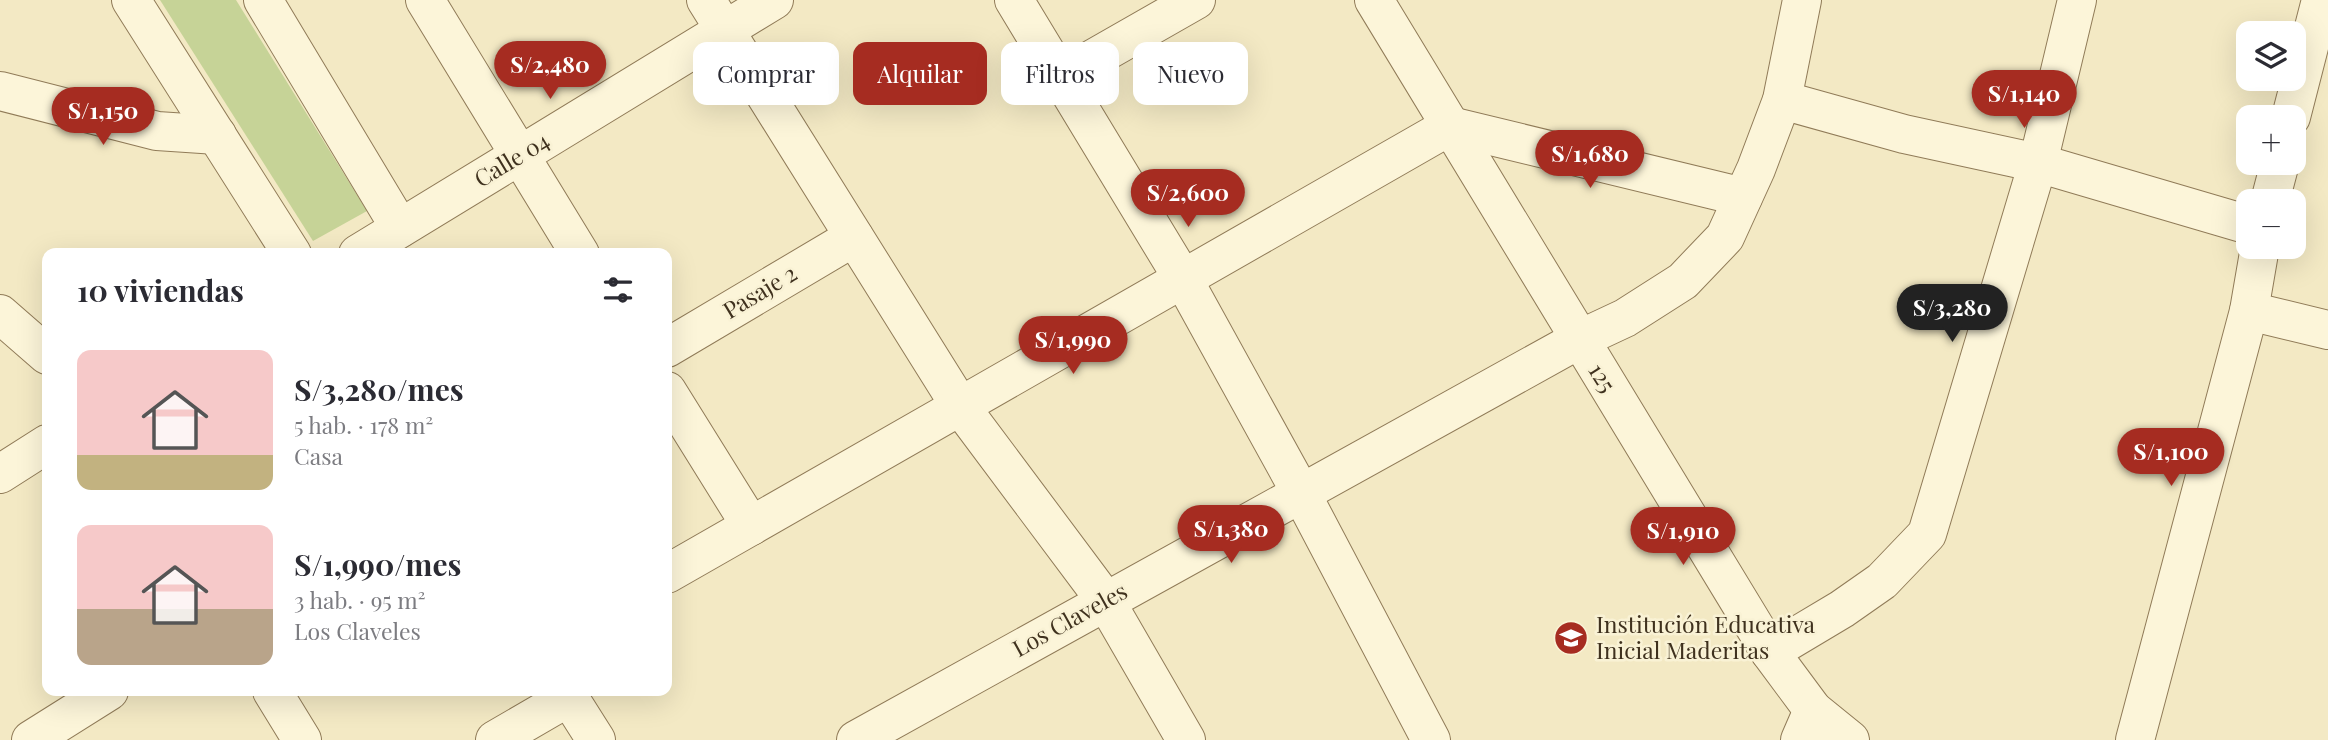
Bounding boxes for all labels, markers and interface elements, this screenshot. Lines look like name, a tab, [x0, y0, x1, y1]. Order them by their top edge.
map controls	[2236, 21, 2306, 259]
button: layers	[2236, 21, 2306, 91]
pin: S/2,480	[485, 42, 615, 101]
chip: Comprar	[693, 42, 839, 105]
chip: Alquilar	[853, 42, 987, 105]
chip: Filtros	[1001, 42, 1119, 105]
chip: Nuevo	[1133, 42, 1248, 105]
text: S/2,480	[510, 48, 590, 79]
pin: S/1,140	[1959, 71, 2089, 130]
text: S/1,140	[1988, 77, 2060, 108]
pin: S/1,150	[38, 88, 168, 147]
text: S/1,150	[68, 94, 138, 125]
button: +	[2236, 105, 2306, 175]
street label: Calle 04	[468, 124, 555, 193]
pin: S/1,680	[1525, 130, 1655, 190]
text: S/1,680	[1551, 137, 1629, 168]
pin: S/2,600	[1123, 170, 1253, 229]
text: S/2,600	[1147, 176, 1229, 207]
button: −	[2236, 189, 2306, 259]
street label: Pasaje 2	[717, 257, 802, 325]
text: 10 viviendas	[77, 270, 244, 310]
icon: filters	[599, 271, 637, 309]
pin: S/3,280	[1887, 284, 2017, 344]
text: S/3,280	[1913, 291, 1991, 322]
pin: S/1,990	[1008, 316, 1138, 376]
text: S/1,990	[1035, 323, 1111, 354]
street label: 125	[1582, 357, 1624, 398]
text: S/3,280/mes	[294, 369, 464, 409]
icon: home	[133, 378, 217, 462]
text: 5 hab. · 178 m²	[294, 409, 433, 440]
pin: S/1,100	[2106, 428, 2236, 488]
text: S/1,100	[2133, 435, 2209, 466]
text: Casa	[294, 440, 343, 471]
pin: S/1,380	[1166, 505, 1296, 565]
pin: S/1,910	[1618, 508, 1748, 567]
text: S/1,380	[1193, 512, 1269, 543]
text: S/1,910	[1647, 514, 1719, 545]
text: S/1,990/mes	[294, 544, 461, 584]
icon: home	[133, 553, 217, 637]
street label: Los Claveles	[1006, 574, 1132, 663]
text: 3 hab. · 95 m²	[294, 584, 426, 615]
place label: Institución Educativa Inicial Maderitas	[1596, 608, 1816, 665]
text: Los Claveles	[294, 615, 421, 646]
school or university icon: Institución Educativa Inicial Maderitas	[1552, 619, 1590, 657]

